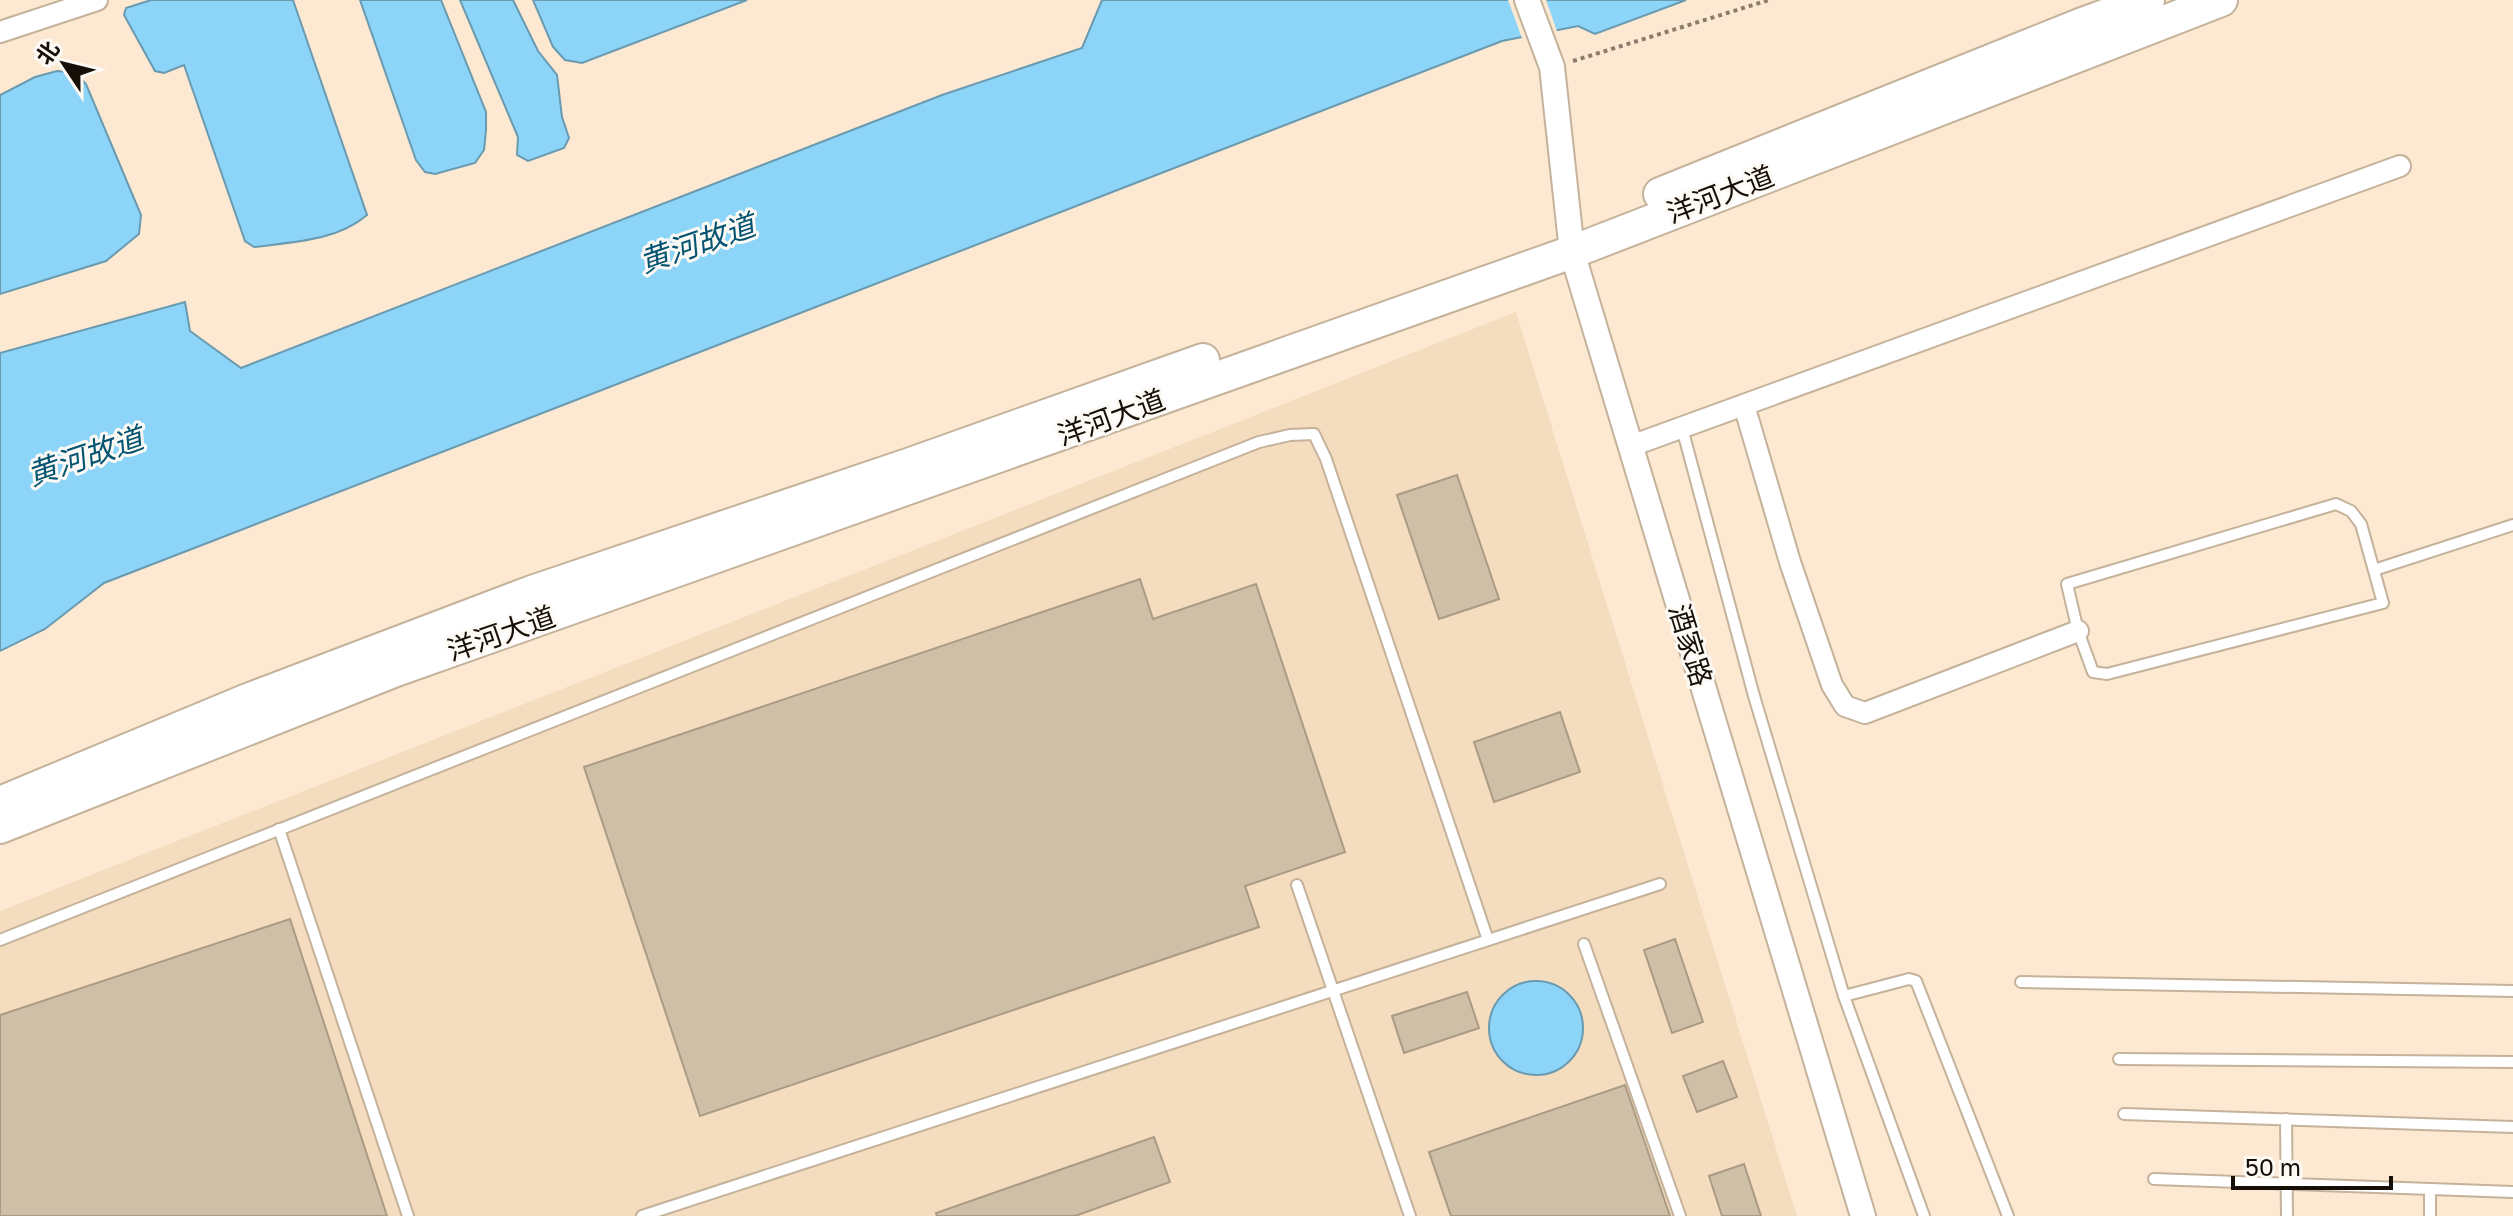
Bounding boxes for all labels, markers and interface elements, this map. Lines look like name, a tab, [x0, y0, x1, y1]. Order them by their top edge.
north arrow	[24, 24, 104, 104]
text: 北	[30, 35, 65, 69]
street label: 洋河大道	[1662, 159, 1778, 229]
water label: 黄河故道	[634, 205, 763, 280]
street label: 洋河大道	[1053, 382, 1169, 452]
water label: 黄河故道	[22, 418, 151, 493]
street label: 洋河大道	[443, 599, 559, 667]
street label: 酒家路	[1663, 600, 1719, 690]
scale bar	[2233, 1140, 2391, 1190]
text: 50 m	[2245, 1152, 2301, 1181]

